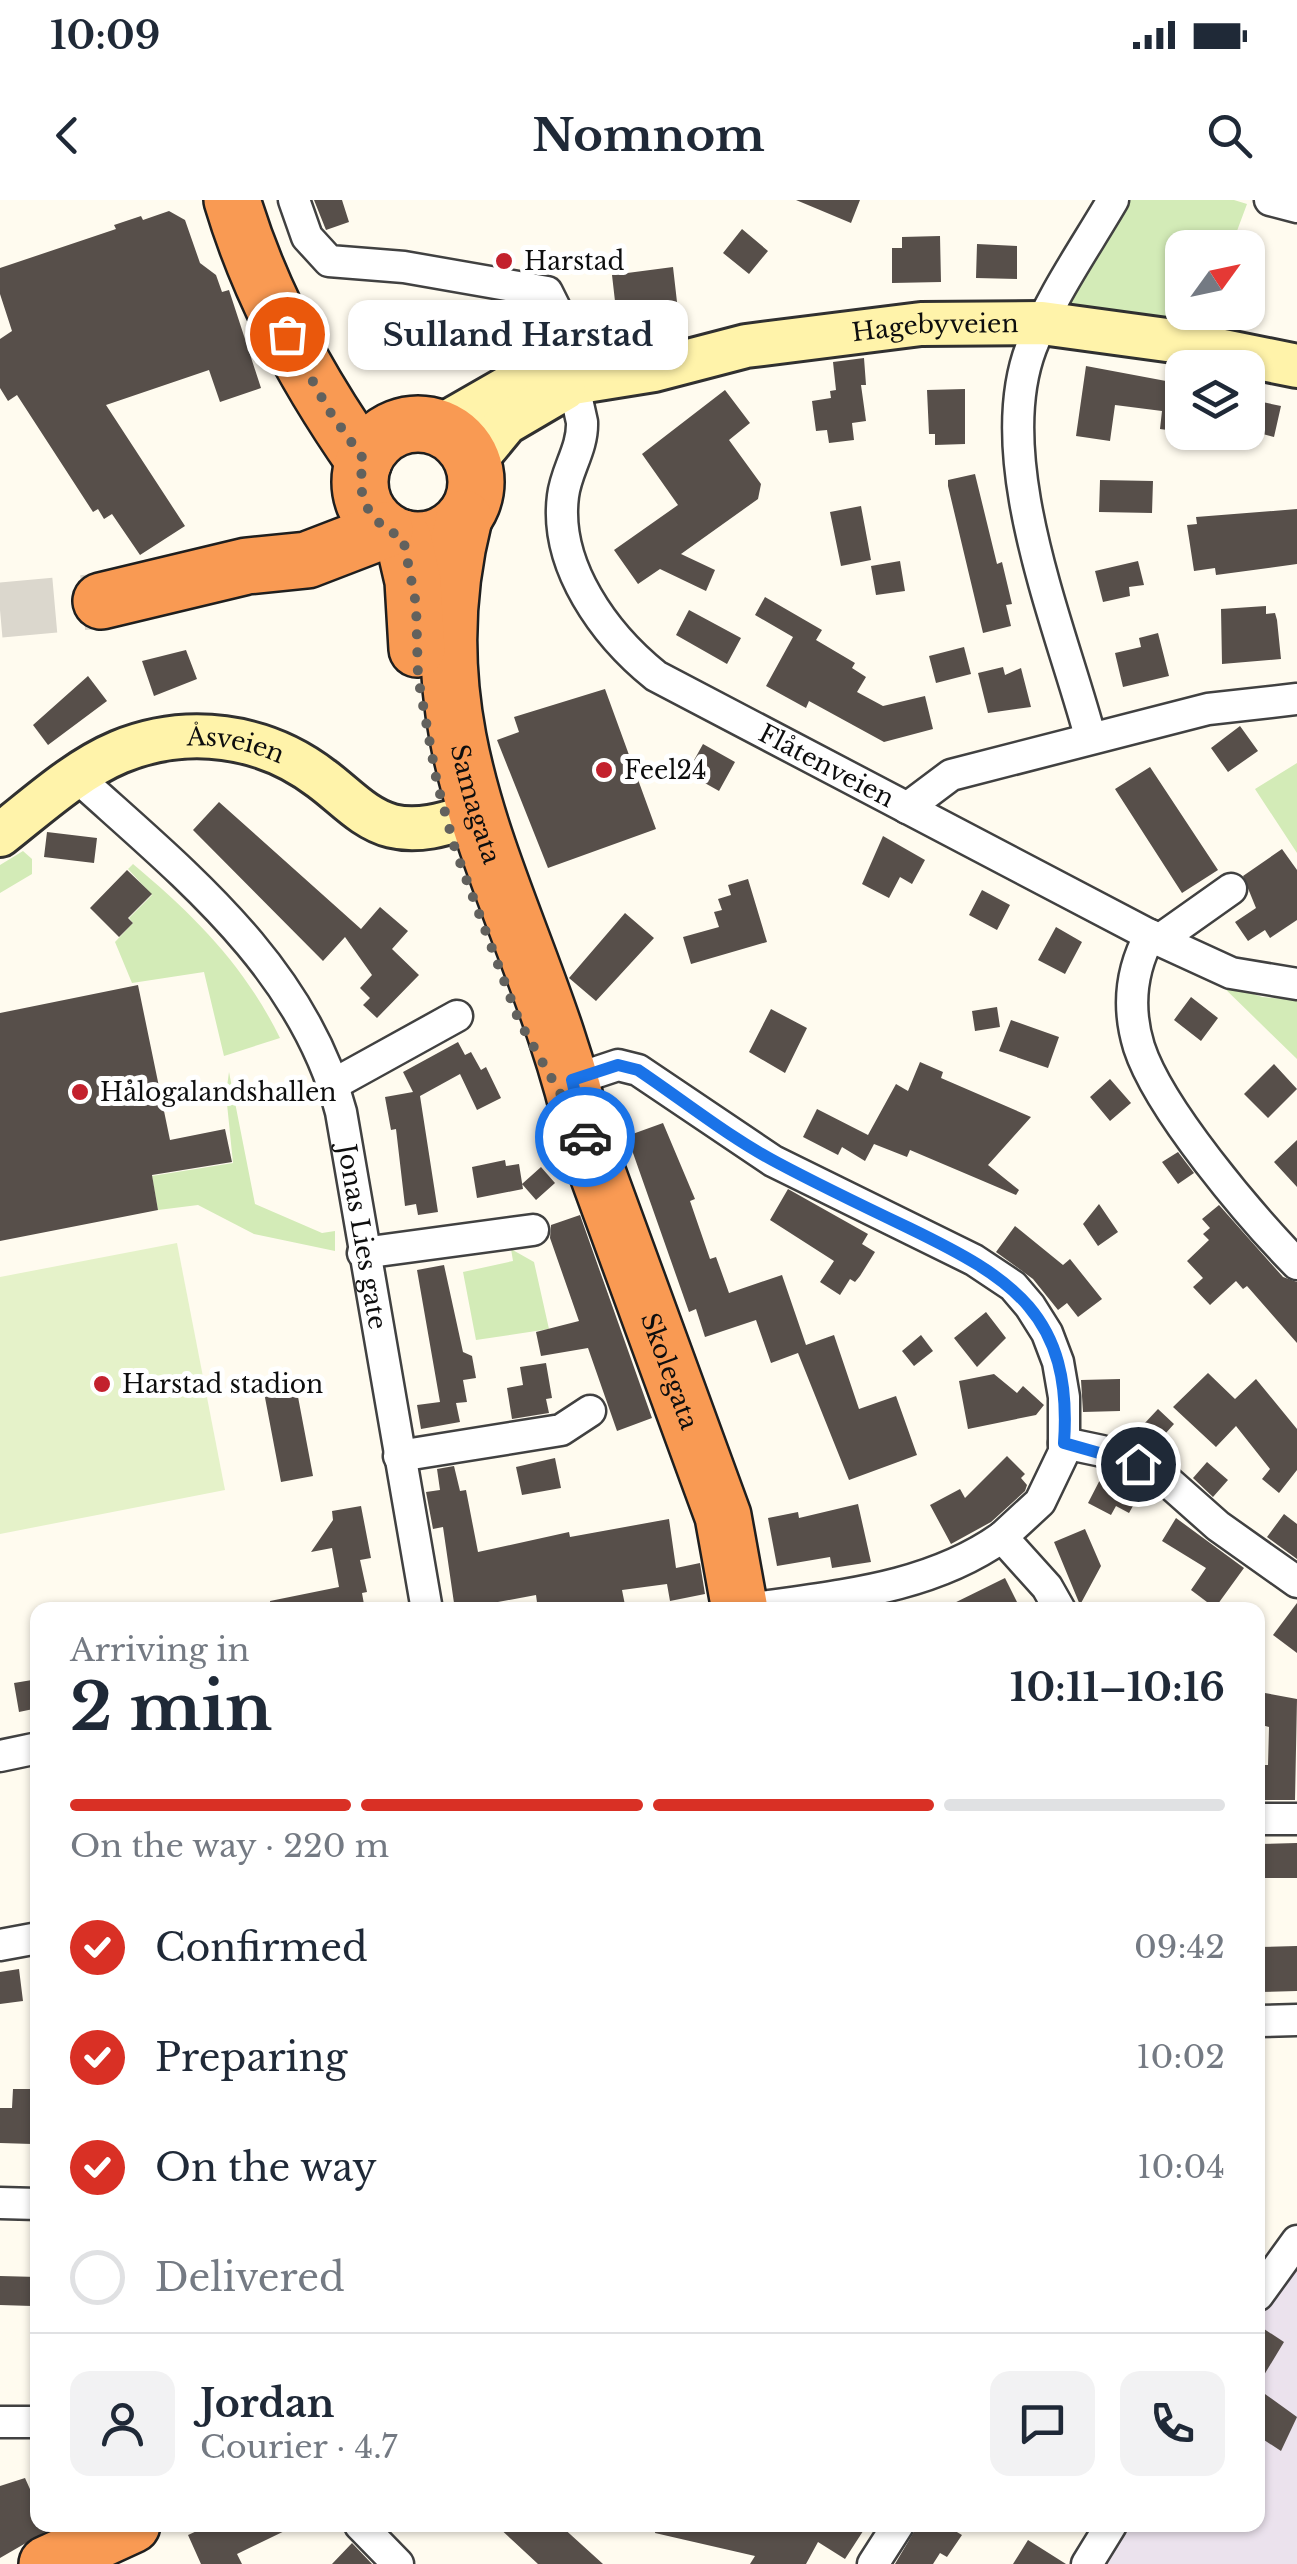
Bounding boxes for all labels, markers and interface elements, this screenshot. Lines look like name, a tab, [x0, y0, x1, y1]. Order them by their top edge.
text: 10:09	[50, 12, 160, 59]
text: Nomnom	[532, 107, 765, 163]
icon: back	[40, 108, 95, 163]
icon: search	[1202, 108, 1257, 163]
north arrow	[1165, 230, 1265, 330]
map controls	[1165, 230, 1265, 450]
place label: Harstad	[524, 246, 625, 277]
marker: Harstad	[493, 250, 515, 272]
pin	[245, 292, 330, 377]
callout: Sulland Harstad	[347, 299, 687, 369]
icon: bag	[260, 307, 315, 362]
street label: Hagebyveien	[850, 308, 1019, 348]
text: Sulland Harstad	[382, 315, 654, 355]
button: layers	[1165, 350, 1265, 450]
street label: Flåtenveien	[754, 717, 900, 814]
street label: Åsveien	[186, 720, 289, 770]
street label: Samagata	[444, 741, 508, 868]
place label: Feel24	[624, 755, 707, 786]
marker: Feel24	[593, 759, 615, 781]
place label: Hålogalandshallen	[100, 1077, 337, 1108]
marker: Hålogalandshallen	[69, 1081, 91, 1103]
courier	[535, 1087, 635, 1187]
icon: car	[558, 1110, 613, 1165]
street label: Jonas Lies gate	[331, 1139, 394, 1332]
street label: Skolegata	[634, 1309, 705, 1434]
place label: Harstad stadion	[122, 1369, 323, 1400]
marker: Harstad stadion	[91, 1373, 113, 1395]
pin	[1096, 1422, 1181, 1507]
icon: home	[1111, 1437, 1166, 1492]
text: Arriving in	[70, 1630, 249, 1670]
text: 10:11–10:16	[1010, 1664, 1225, 1711]
text: 2 min	[70, 1667, 272, 1748]
text: On the way · 220 m	[70, 1826, 389, 1866]
icon: check	[70, 1920, 125, 1975]
text: Confirmed	[155, 1924, 368, 1971]
text: 09:42	[1134, 1927, 1225, 1967]
icon: check	[70, 2030, 125, 2085]
text: Preparing	[155, 2034, 347, 2081]
text: 10:02	[1136, 2037, 1225, 2077]
icon: check	[70, 2140, 125, 2195]
text: On the way	[155, 2144, 377, 2191]
text: 10:04	[1137, 2147, 1225, 2187]
text: Delivered	[155, 2254, 345, 2301]
button: person	[70, 2371, 175, 2476]
button: chat	[990, 2371, 1095, 2476]
button: phone	[1120, 2371, 1225, 2476]
text: Jordan	[200, 2380, 334, 2427]
text: Courier · 4.7	[200, 2427, 397, 2467]

